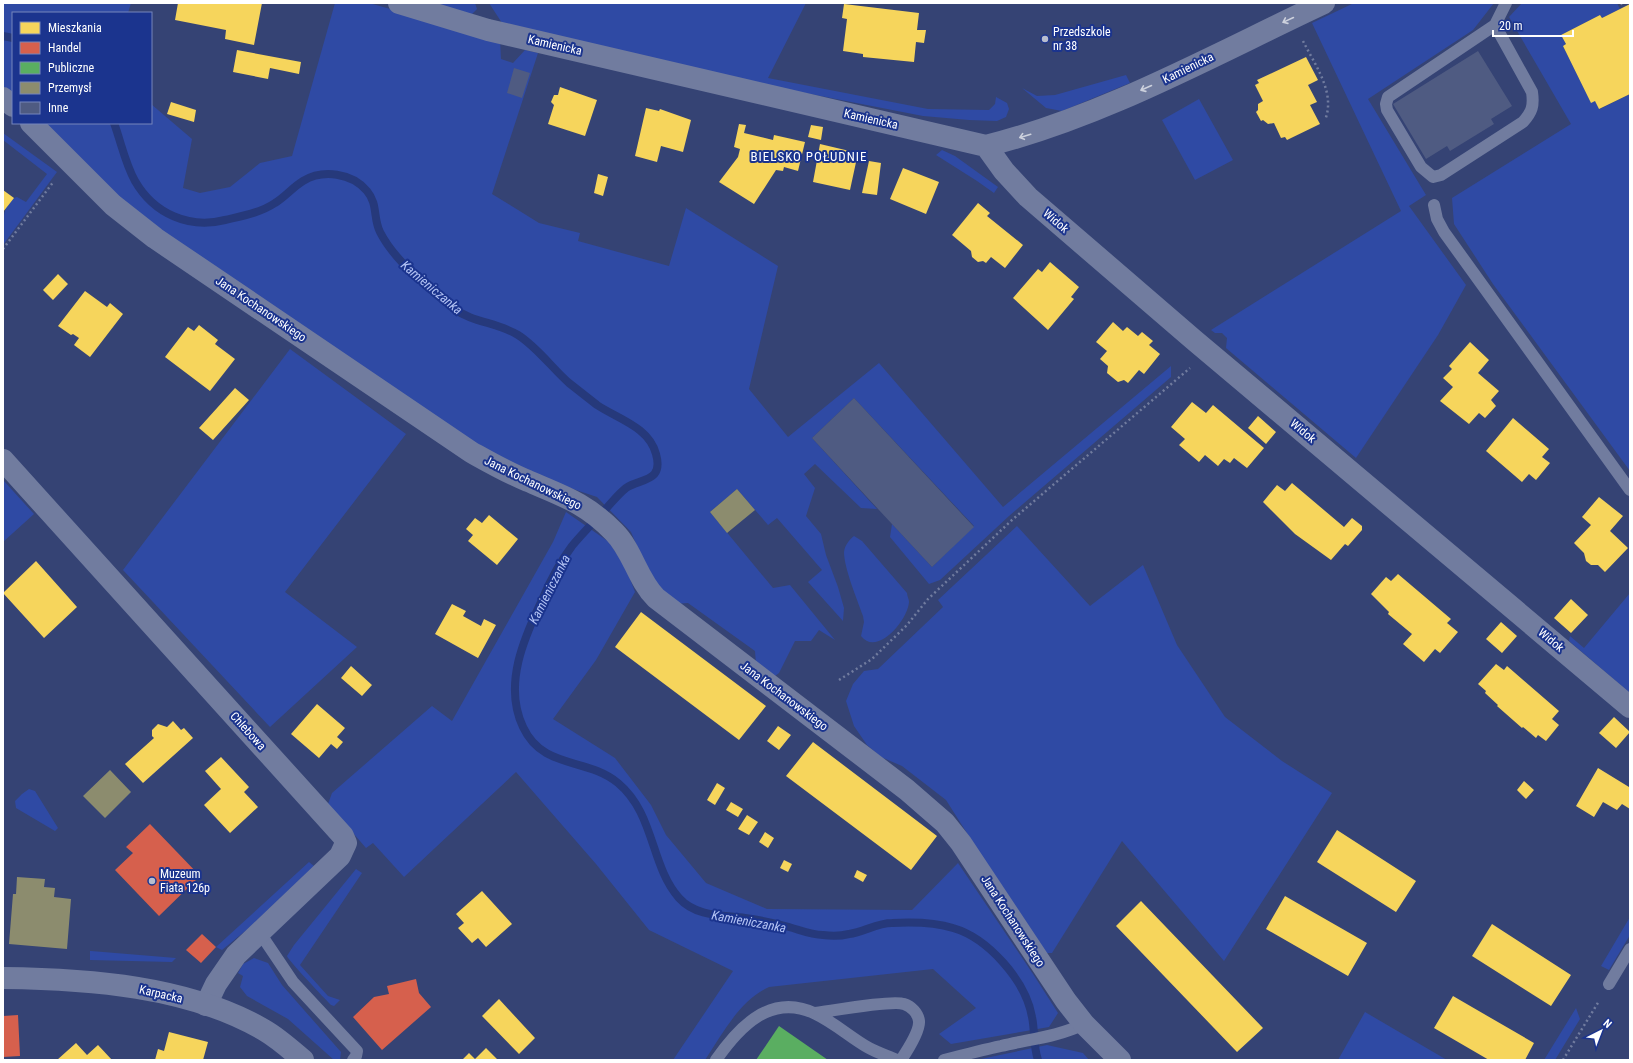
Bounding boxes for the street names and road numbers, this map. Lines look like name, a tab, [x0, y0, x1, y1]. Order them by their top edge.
street label: Kamienicka	[527, 32, 584, 58]
street label: Kamienicka	[1160, 50, 1216, 86]
street label: Kamienicka	[843, 106, 900, 132]
street label: Widok	[1040, 206, 1072, 236]
street label: Jana Kochanowskiego	[213, 274, 309, 344]
street label: Widok	[1287, 416, 1319, 446]
street label: Jana Kochanowskiego	[482, 453, 584, 513]
street label: Widok	[1535, 625, 1567, 655]
street label: Jana Kochanowskiego	[737, 658, 831, 734]
street label: Chlebowa	[227, 709, 269, 753]
street label: Jana Kochanowskiego	[978, 873, 1048, 969]
street label: Karpacka	[138, 982, 184, 1006]

